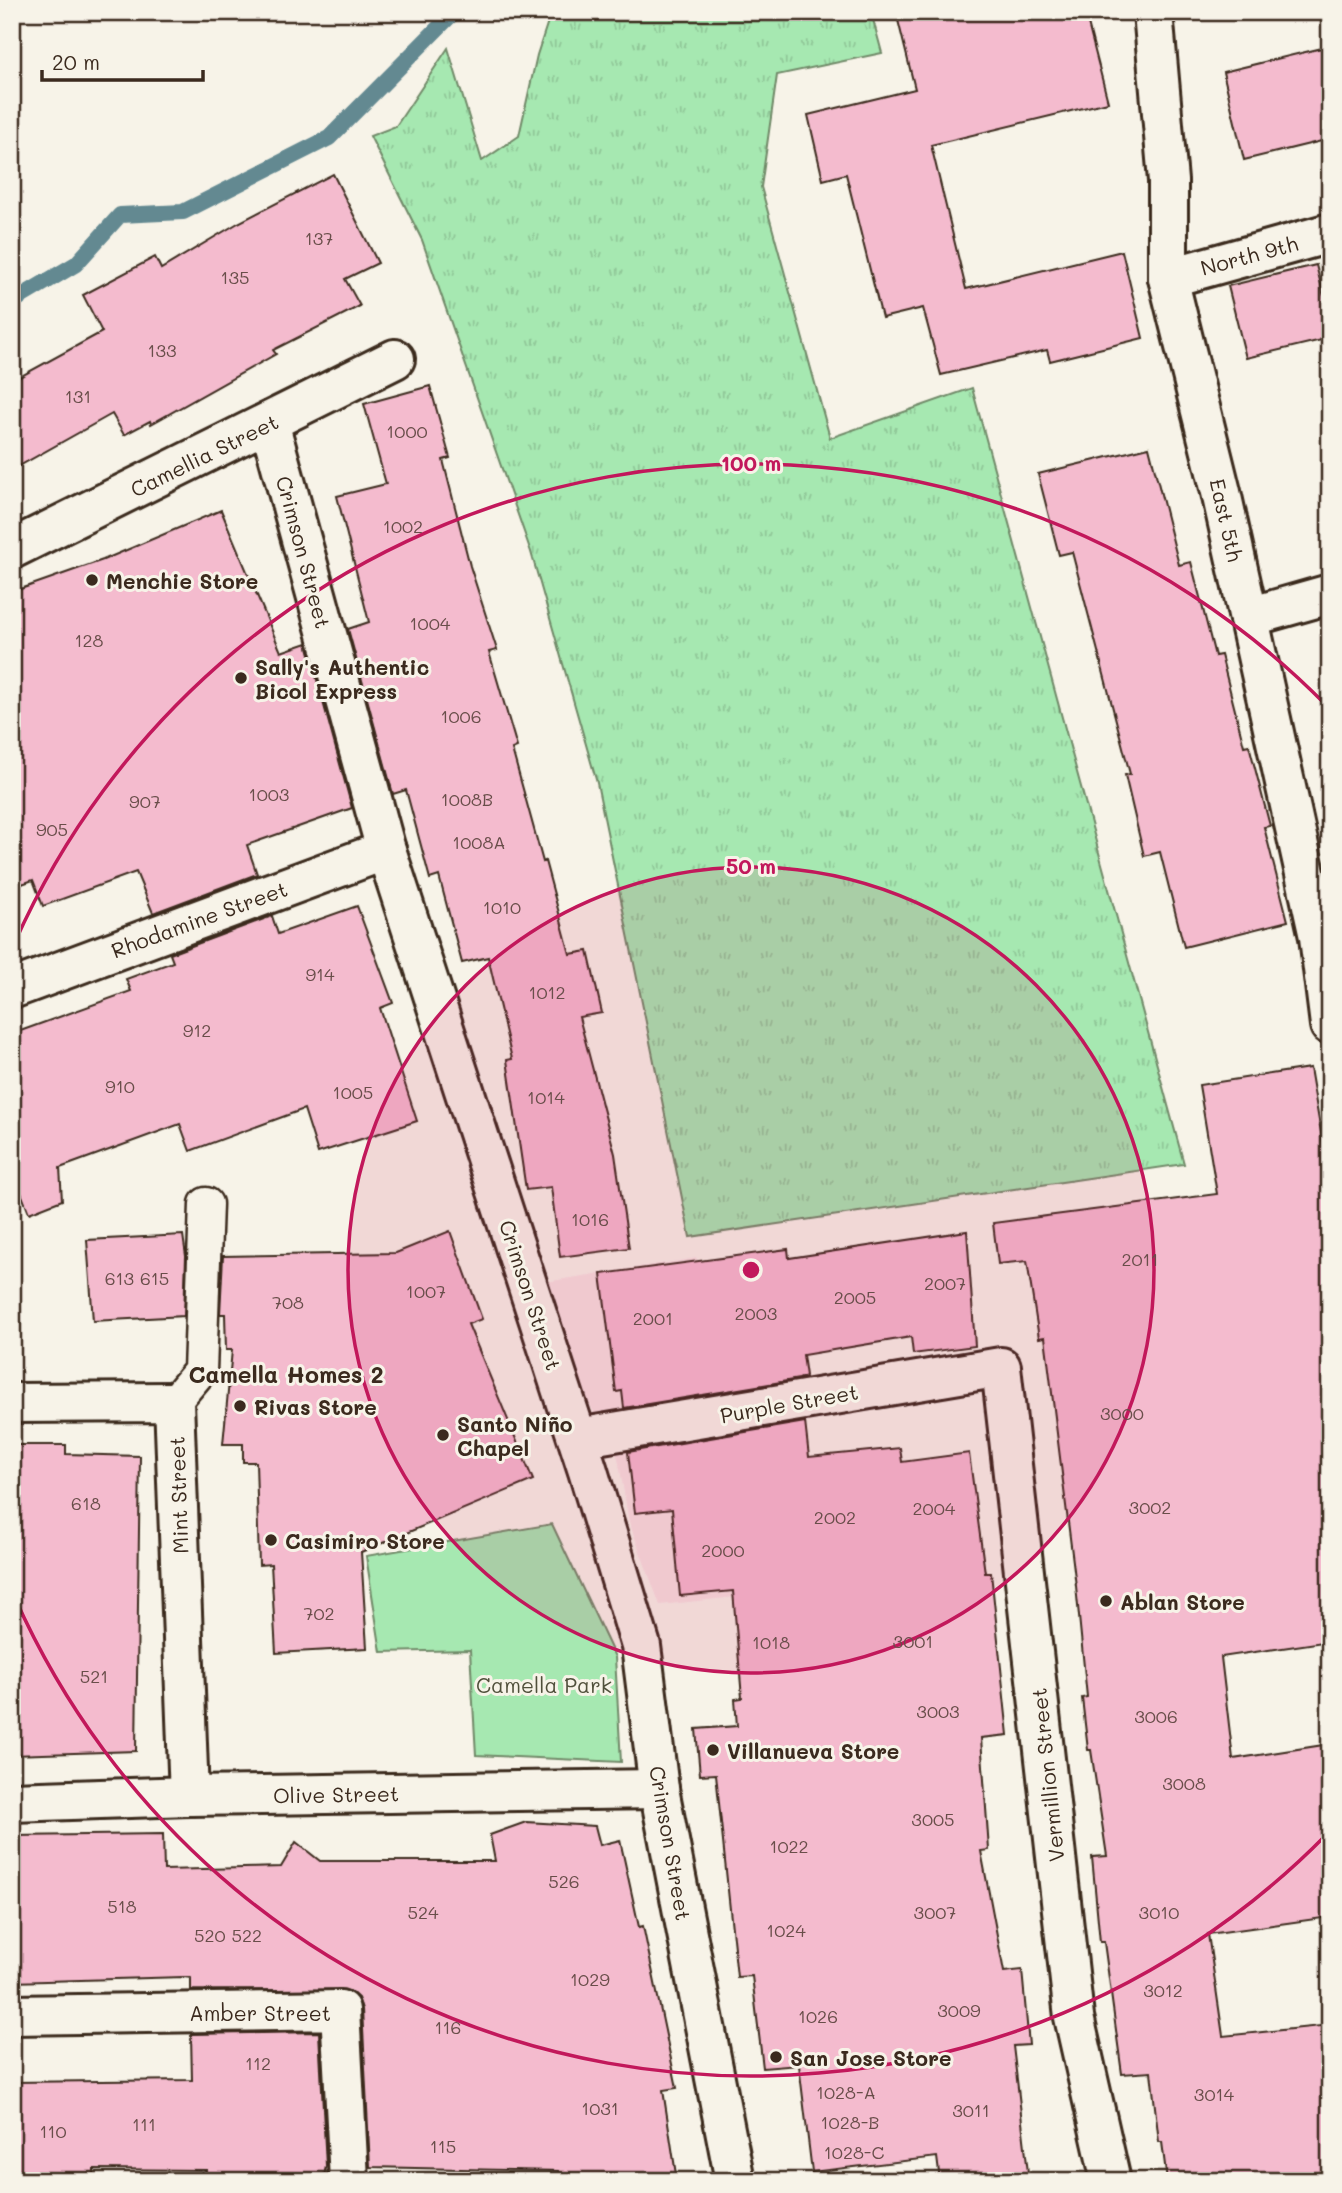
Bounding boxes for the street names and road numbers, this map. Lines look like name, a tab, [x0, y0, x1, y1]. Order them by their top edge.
street label: North 9th	[1197, 229, 1301, 281]
street label: Camellia Street	[126, 407, 282, 503]
street label: Crimson Street	[271, 473, 337, 631]
street label: East 5th	[1204, 476, 1250, 564]
street label: Rhodamine Street	[107, 875, 291, 963]
street label: Crimson Street	[494, 1216, 568, 1374]
street label: Purple Street	[718, 1378, 860, 1428]
street label: Mint Street	[162, 1436, 194, 1554]
street label: Vermillion Street	[1024, 1687, 1070, 1863]
street label: Crimson Street	[644, 1764, 698, 1922]
street label: Olive Street	[273, 1779, 399, 1809]
street label: Amber Street	[189, 1999, 331, 2026]

